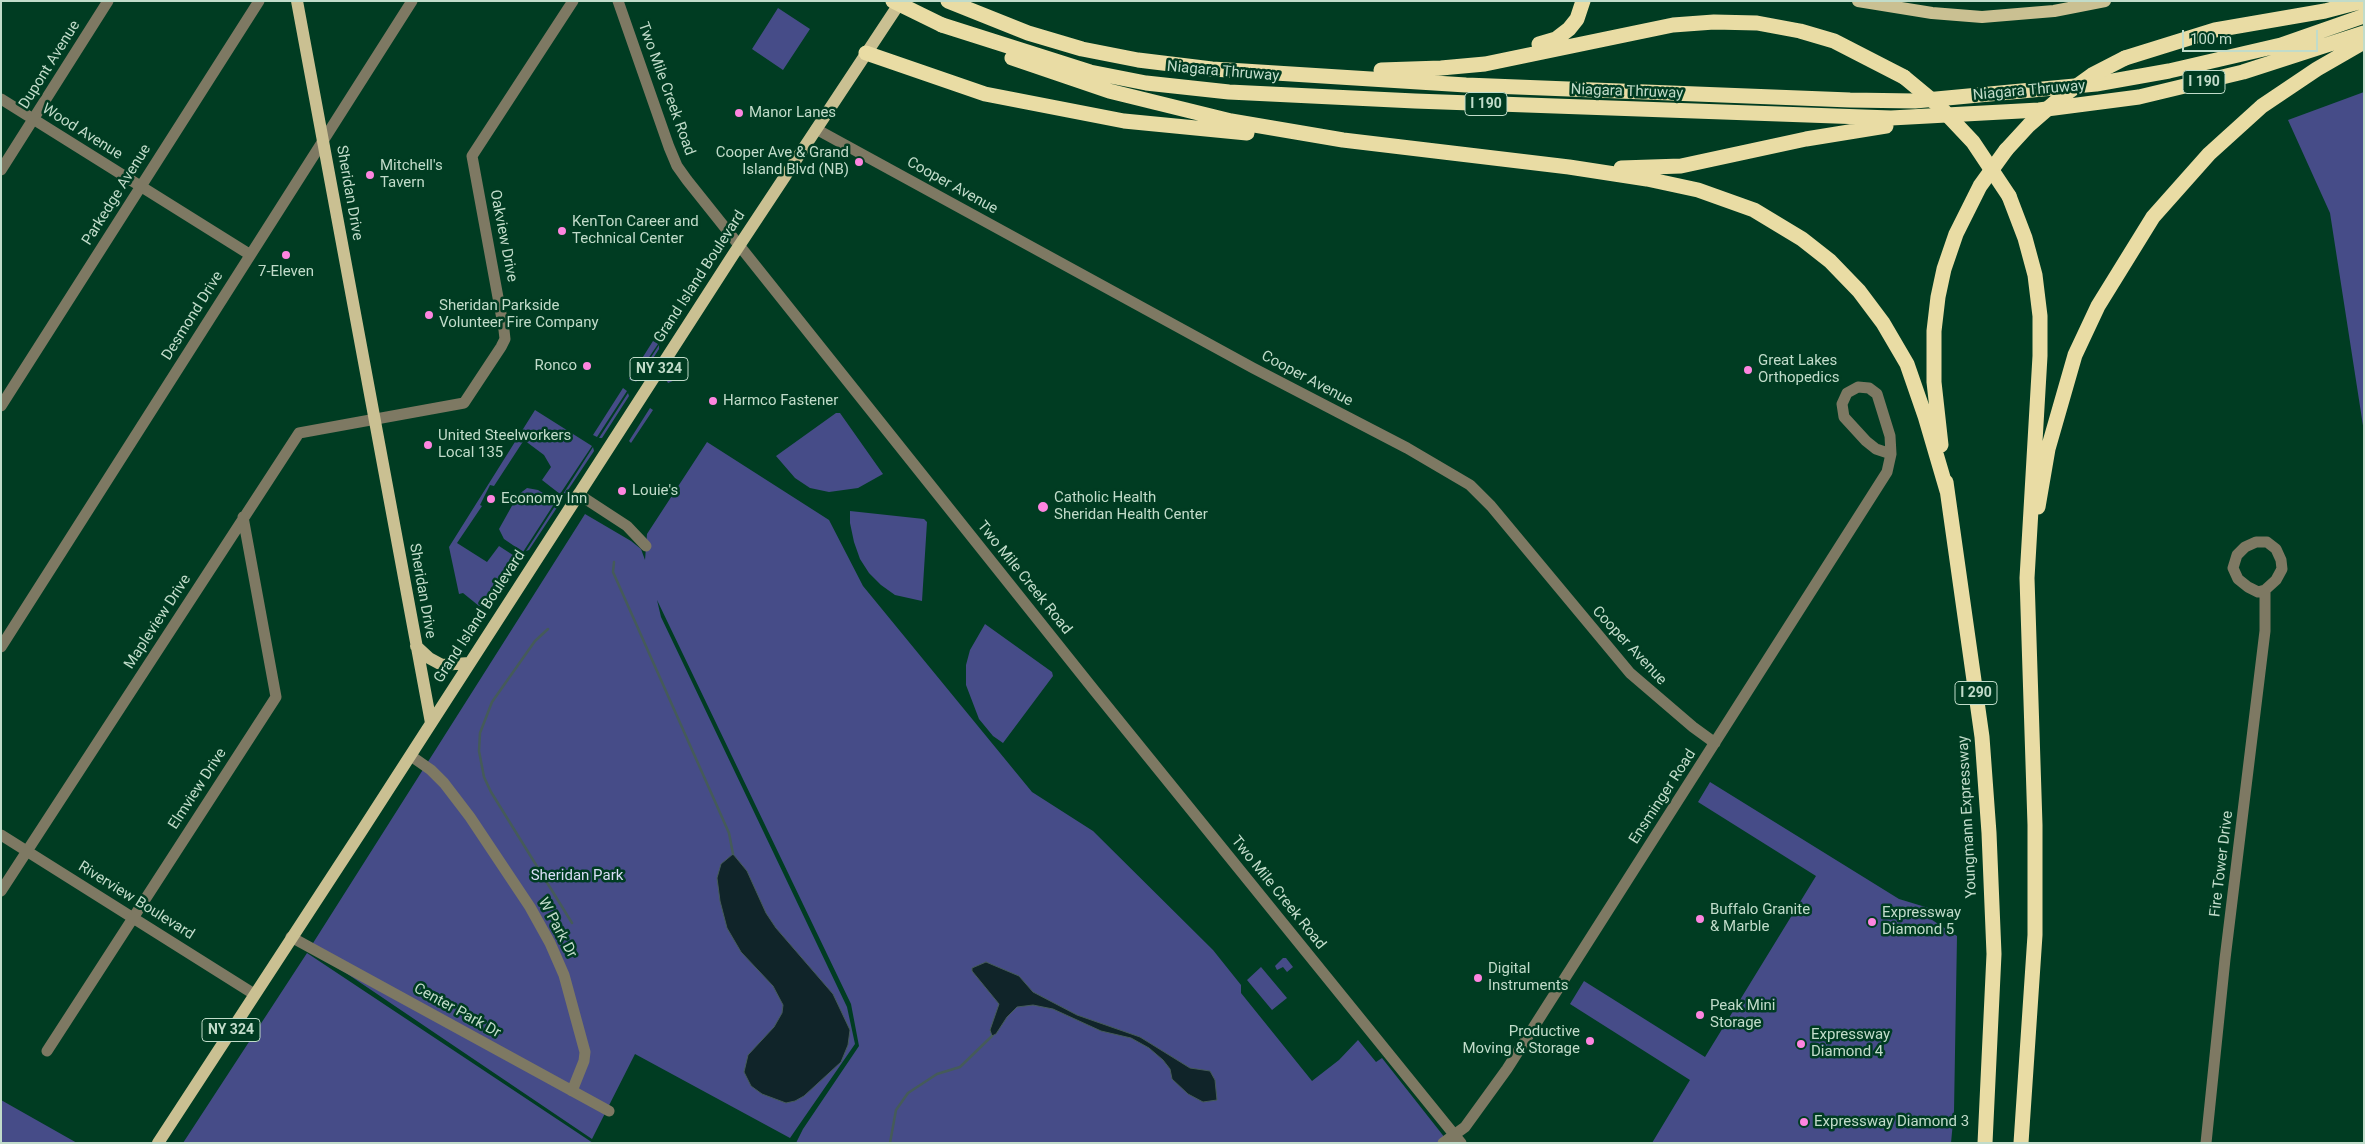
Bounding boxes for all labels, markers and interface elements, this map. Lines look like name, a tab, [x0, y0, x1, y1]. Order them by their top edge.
street label: Dupont Avenue	[16, 17, 84, 113]
street label: Two Mile Creek Road	[634, 20, 698, 158]
scale bar	[2185, 20, 2321, 52]
text: 100 m	[2190, 30, 2232, 48]
street label: Niagara Thruway	[1166, 58, 1280, 86]
road number: I 190	[2183, 70, 2225, 94]
street label: Niagara Thruway	[1972, 77, 2086, 105]
street label: Niagara Thruway	[1570, 81, 1684, 103]
road number: I 190	[1465, 92, 1507, 116]
street label: Wood Avenue	[38, 100, 126, 164]
place label: Manor Lanes	[749, 104, 836, 122]
marker: Manor Lanes	[733, 107, 745, 119]
street label: Parkedge Avenue	[79, 141, 155, 249]
street label: Sheridan Drive	[332, 144, 366, 242]
place label: Cooper Ave & Grand Island Blvd (NB)	[716, 144, 849, 179]
street label: Cooper Avenue	[903, 154, 1001, 218]
marker: Cooper Ave & Grand Island Blvd (NB)	[853, 156, 865, 168]
place label: Mitchell's Tavern	[380, 157, 443, 192]
marker: Mitchell's Tavern	[364, 169, 376, 181]
street label: Oakview Drive	[485, 188, 521, 284]
street label: Grand Island Boulevard	[650, 207, 750, 347]
place label: KenTon Career and Technical Center	[572, 213, 699, 248]
marker: KenTon Career and Technical Center	[556, 225, 568, 237]
marker: 7-Eleven	[280, 249, 292, 261]
place label: 7-Eleven	[258, 263, 314, 281]
street label: Desmond Drive	[158, 268, 228, 364]
place label: Sheridan Parkside Volunteer Fire Company	[439, 297, 599, 332]
marker: Sheridan Parkside Volunteer Fire Company	[423, 309, 435, 321]
street label: Cooper Avenue	[1258, 347, 1356, 411]
place label: Great Lakes Orthopedics	[1758, 352, 1840, 387]
place label: Ronco	[535, 357, 577, 375]
road number: NY 324	[630, 358, 688, 380]
marker: Ronco	[581, 360, 593, 372]
marker: Great Lakes Orthopedics	[1742, 364, 1754, 376]
place label: Harmco Fastener	[723, 392, 838, 410]
marker: Harmco Fastener	[707, 395, 719, 407]
place label: United Steelworkers Local 135	[438, 427, 571, 462]
marker: United Steelworkers Local 135	[422, 439, 434, 451]
place label: Louie's	[632, 482, 678, 500]
marker: Louie's	[616, 485, 628, 497]
place label: Catholic Health Sheridan Health Center	[1054, 489, 1208, 524]
place label: Economy Inn	[501, 490, 587, 508]
marker: Economy Inn	[485, 493, 497, 505]
marker: Catholic Health Sheridan Health Center	[1036, 500, 1050, 514]
street label: Two Mile Creek Road	[973, 518, 1075, 638]
street label: Sheridan Drive	[405, 542, 439, 640]
street label: Grand Island Boulevard	[430, 547, 530, 687]
street label: Mapleview Drive	[121, 571, 195, 673]
street label: Cooper Avenue	[1588, 603, 1670, 689]
road number: I 290	[1955, 681, 1997, 704]
street label: Youngmann Expressway	[1955, 735, 1981, 899]
street label: Elmview Drive	[165, 745, 231, 833]
street label: Ensminger Road	[1626, 746, 1700, 848]
street label: Fire Tower Drive	[2207, 810, 2237, 918]
street label: Two Mile Creek Road	[1227, 833, 1329, 953]
street label: Riverview Boulevard	[75, 858, 197, 944]
park label: Sheridan Park	[531, 867, 623, 885]
street label: W Park Dr	[534, 895, 580, 961]
place label: Buffalo Granite & Marble	[1710, 901, 1810, 936]
place label: Expressway Diamond 5	[1882, 904, 1961, 939]
marker: Buffalo Granite & Marble	[1694, 913, 1706, 925]
marker: Expressway Diamond 5	[1866, 916, 1878, 928]
place label: Digital Instruments	[1488, 960, 1568, 995]
marker: Digital Instruments	[1472, 972, 1484, 984]
street label: Center Park Dr	[410, 980, 504, 1042]
place label: Peak Mini Storage	[1710, 997, 1775, 1032]
marker: Peak Mini Storage	[1694, 1009, 1706, 1021]
road number: NY 324	[202, 1018, 260, 1042]
place label: Productive Moving & Storage	[1463, 1023, 1580, 1058]
place label: Expressway Diamond 4	[1811, 1026, 1890, 1061]
marker: Productive Moving & Storage	[1584, 1035, 1596, 1047]
marker: Expressway Diamond 4	[1795, 1038, 1807, 1050]
place label: Expressway Diamond 3	[1814, 1113, 1969, 1131]
marker: Expressway Diamond 3	[1798, 1116, 1810, 1128]

